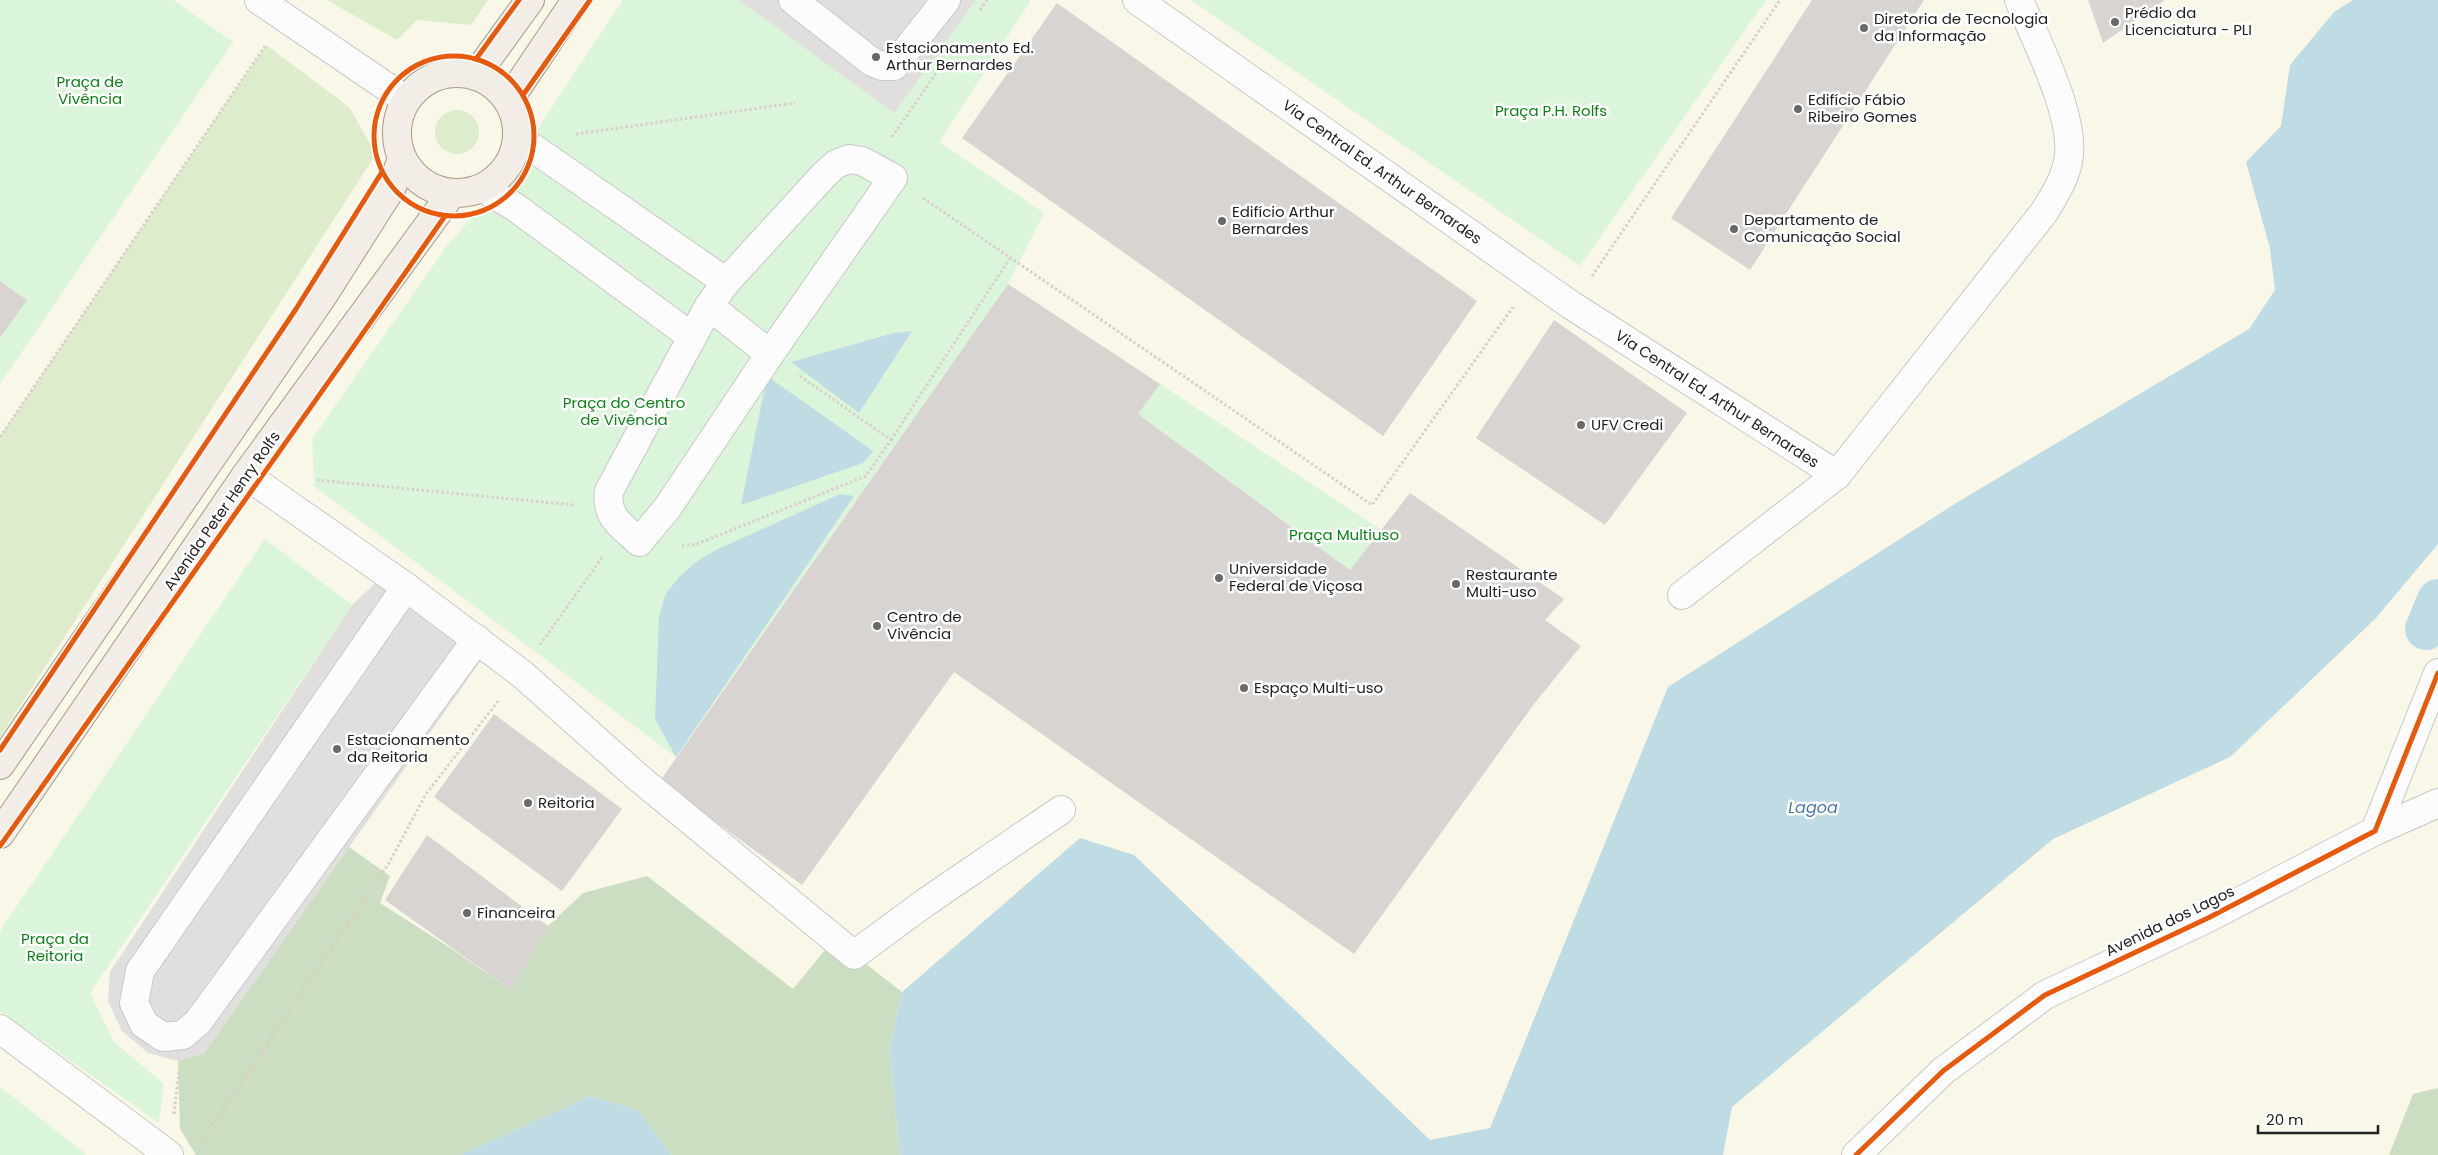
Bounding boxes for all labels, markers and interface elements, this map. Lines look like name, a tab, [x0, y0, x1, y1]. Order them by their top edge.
place label: Prédio da Licenciatura - PLI	[2125, 2, 2252, 40]
place label: Diretoria de Tecnologia da Informação	[1874, 8, 2048, 46]
marker: Prédio da Licenciatura - PLI	[2109, 16, 2121, 28]
marker: Diretoria de Tecnologia da Informação	[1858, 22, 1870, 34]
place label: Estacionamento Ed. Arthur Bernardes	[886, 37, 1034, 75]
marker: Estacionamento Ed. Arthur Bernardes	[870, 51, 882, 63]
park label: Praça de Vivência	[56, 71, 124, 109]
place label: Edifício Fábio Ribeiro Gomes	[1808, 89, 1917, 127]
street label: Via Central Ed. Arthur Bernardes	[1278, 94, 1486, 249]
park label: Praça P.H. Rolfs	[1495, 100, 1607, 121]
marker: Edifício Fábio Ribeiro Gomes	[1792, 103, 1804, 115]
place label: Edifício Arthur Bernardes	[1232, 201, 1335, 239]
place label: Departamento de Comunicação Social	[1744, 209, 1901, 247]
marker: Edifício Arthur Bernardes	[1216, 215, 1228, 227]
marker: Departamento de Comunicação Social	[1728, 223, 1740, 235]
street label: Via Central Ed. Arthur Bernardes	[1611, 325, 1823, 473]
park label: Praça do Centro de Vivência	[563, 392, 685, 430]
place label: UFV Credi	[1591, 414, 1663, 435]
marker: UFV Credi	[1575, 419, 1587, 431]
street label: Avenida Peter Henry Rolfs	[158, 427, 285, 595]
park label: Praça Multiuso	[1289, 524, 1399, 545]
place label: Universidade Federal de Viçosa	[1229, 558, 1363, 596]
place label: Restaurante Multi-uso	[1466, 564, 1558, 602]
marker: Universidade Federal de Viçosa	[1213, 572, 1225, 584]
marker: Restaurante Multi-uso	[1450, 578, 1462, 590]
place label: Centro de Vivência	[887, 606, 962, 644]
marker: Centro de Vivência	[871, 620, 883, 632]
place label: Espaço Multi-uso	[1254, 677, 1383, 698]
marker: Espaço Multi-uso	[1238, 682, 1250, 694]
place label: Estacionamento da Reitoria	[347, 729, 470, 767]
marker: Estacionamento da Reitoria	[331, 743, 343, 755]
place label: Reitoria	[538, 792, 595, 813]
water label: Lagoa	[1788, 796, 1838, 819]
marker: Reitoria	[522, 797, 534, 809]
street label: Avenida dos Lagos	[2102, 880, 2238, 961]
place label: Financeira	[477, 902, 555, 923]
marker: Financeira	[461, 907, 473, 919]
park label: Praça da Reitoria	[21, 928, 89, 966]
scale bar	[2258, 1102, 2378, 1134]
text: 20 m	[2266, 1109, 2304, 1130]

